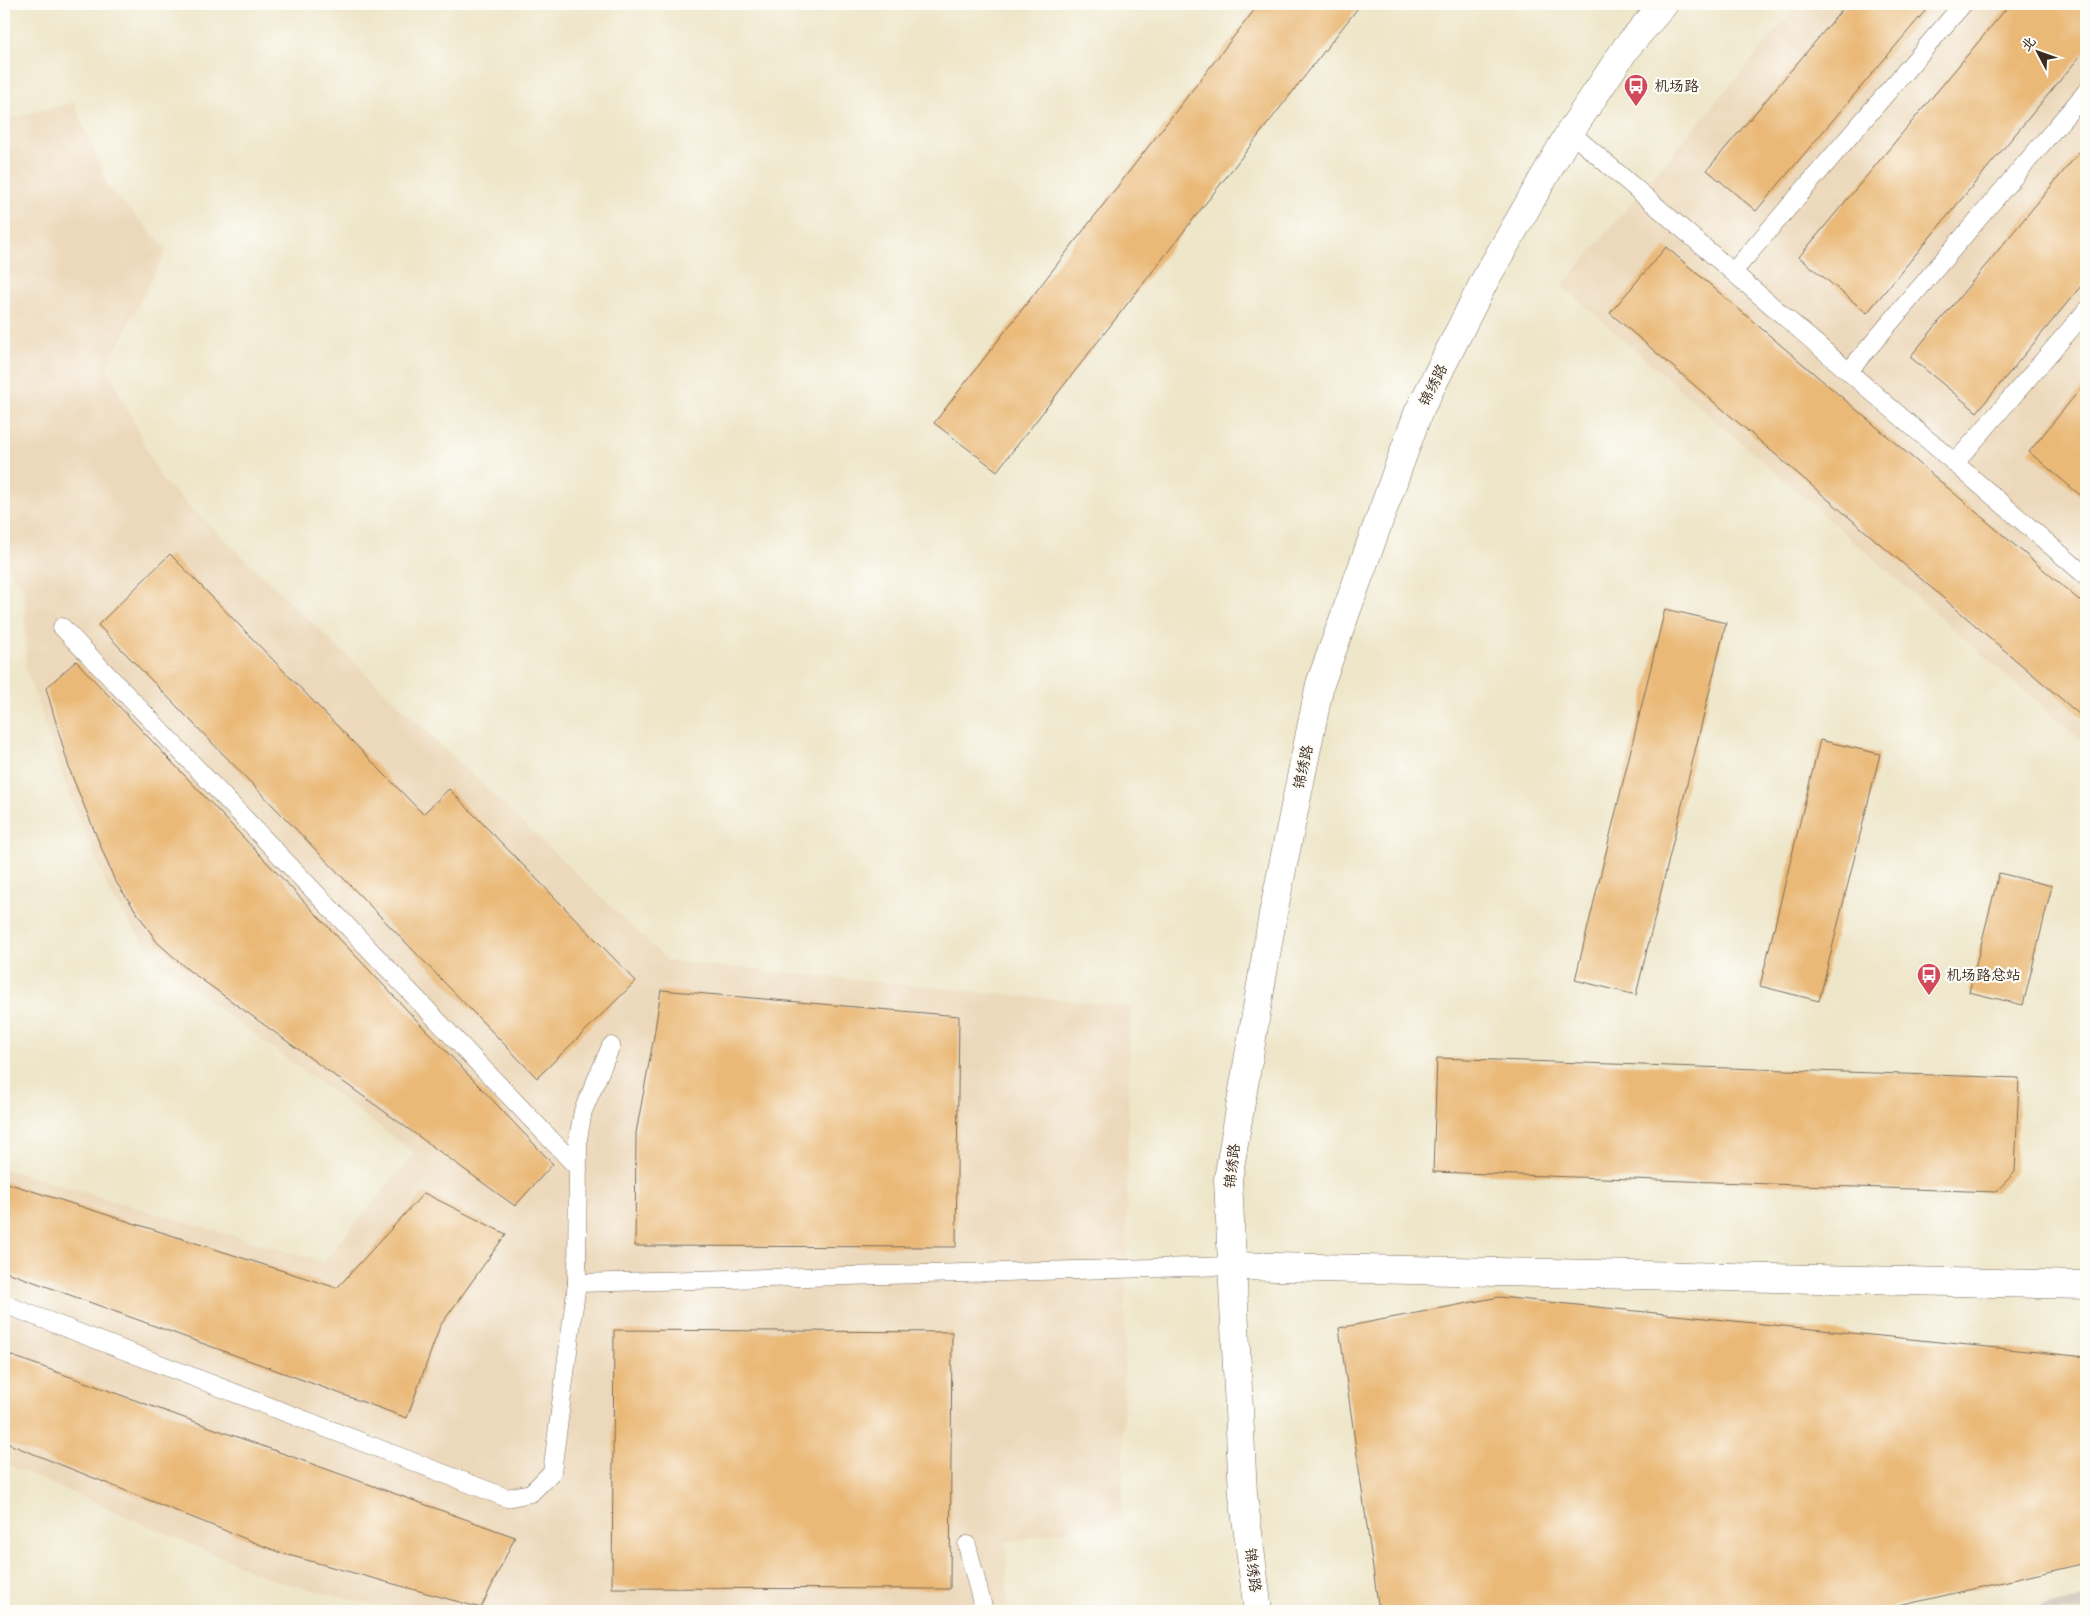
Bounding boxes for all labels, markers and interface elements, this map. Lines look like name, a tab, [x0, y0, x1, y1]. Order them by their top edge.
north arrow	[2012, 28, 2062, 78]
text: 北	[2015, 31, 2040, 55]
bus stop icon: 机场路	[1623, 73, 1649, 107]
place label: 机场路	[1654, 73, 1699, 96]
street label: 锦绣路	[1411, 359, 1452, 410]
street label: 锦绣路	[1286, 742, 1317, 791]
bus stop icon: 机场路总站	[1916, 962, 1942, 996]
place label: 机场路总站	[1946, 962, 2021, 985]
street label: 锦绣路	[1217, 1142, 1244, 1189]
street label: 锦绣路	[1240, 1546, 1269, 1594]

